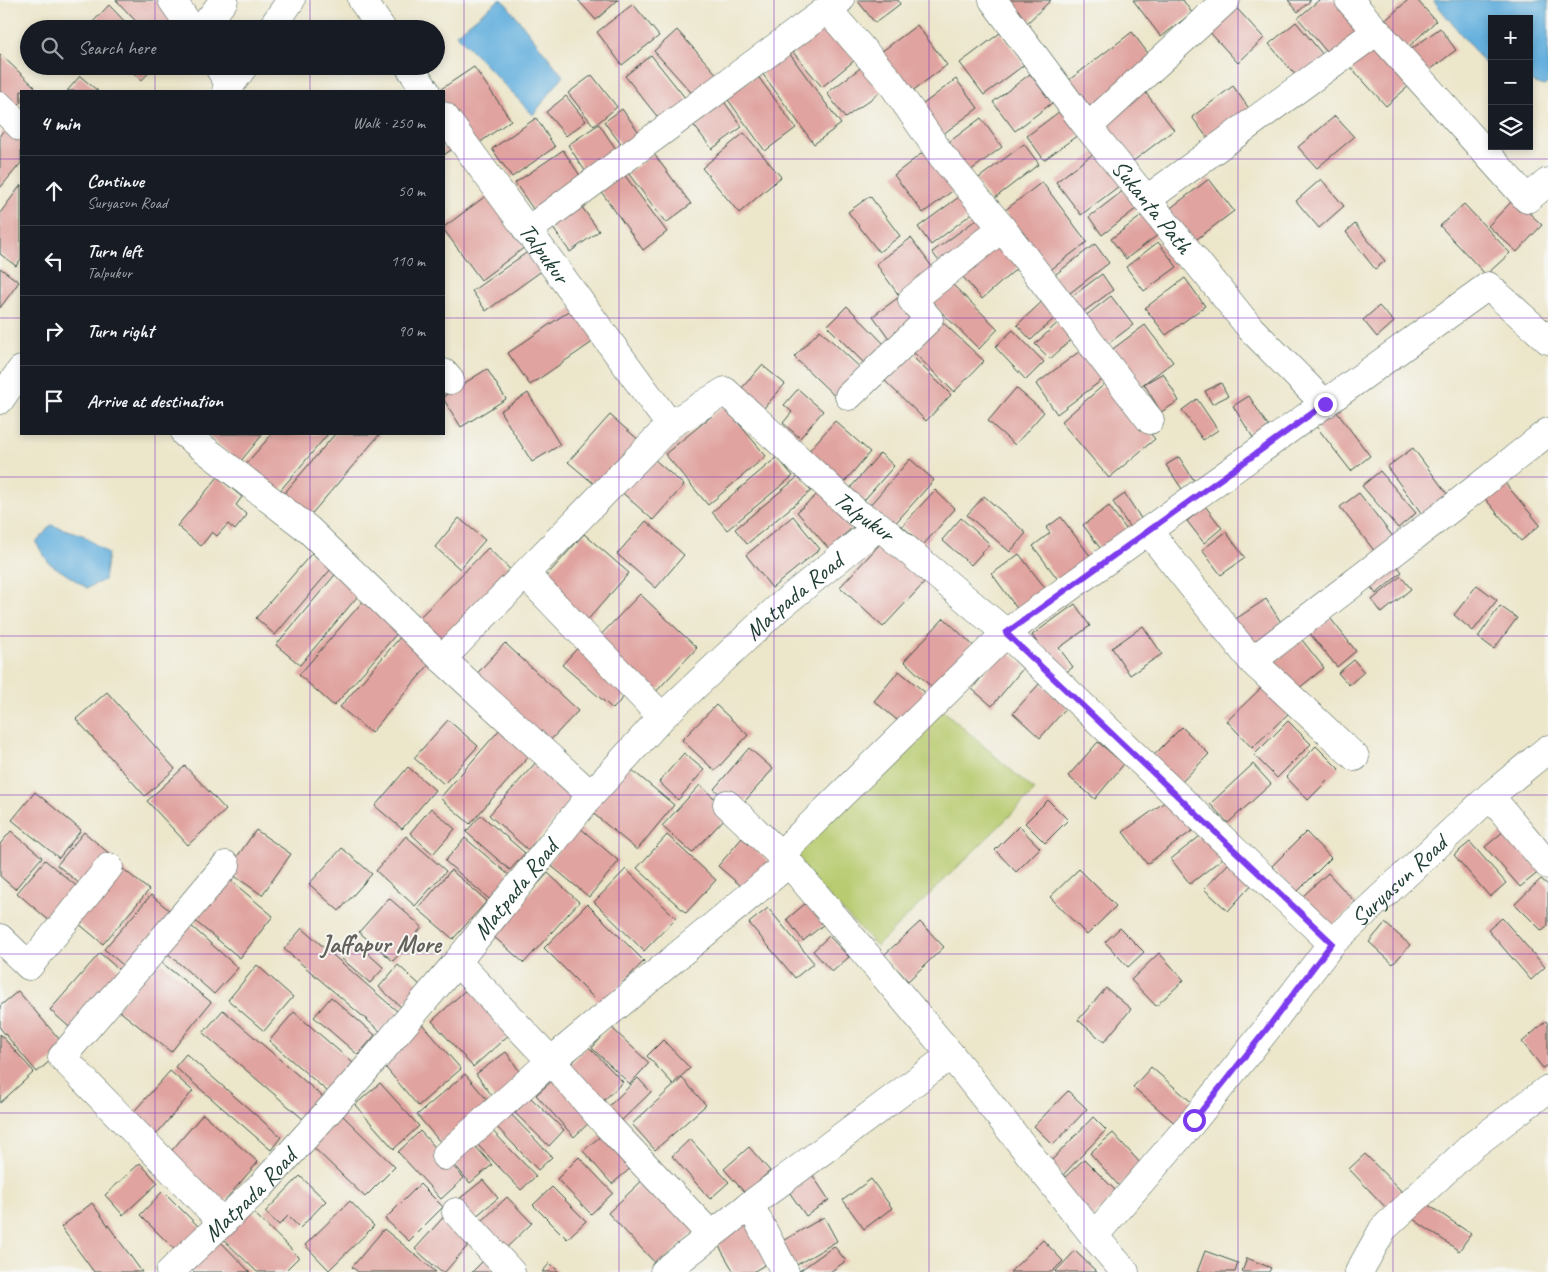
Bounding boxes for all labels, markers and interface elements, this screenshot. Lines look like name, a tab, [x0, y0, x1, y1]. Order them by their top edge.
map controls	[1488, 15, 1533, 150]
button: +	[1488, 15, 1533, 60]
search box	[20, 20, 445, 75]
icon: search	[38, 34, 66, 62]
text: Search here	[78, 36, 155, 60]
button: −	[1488, 60, 1533, 105]
button: layers	[1488, 105, 1533, 150]
text: 4 min	[40, 110, 80, 136]
text: Walk · 250 m	[353, 113, 425, 133]
street label: Sukanta Path	[1105, 153, 1200, 261]
text: Continue	[87, 169, 144, 193]
icon: ahead	[40, 177, 68, 205]
text: 50 m	[398, 181, 425, 201]
text: Suryasun Road	[87, 193, 167, 213]
street label: Talpukur	[512, 217, 578, 291]
text: Turn left	[87, 239, 142, 263]
icon: left	[40, 247, 68, 275]
text: 110 m	[391, 251, 425, 271]
text: Talpukur	[87, 263, 132, 283]
icon: right	[40, 317, 68, 345]
text: Turn right	[87, 319, 154, 343]
text: 90 m	[398, 321, 425, 341]
icon: arrive	[40, 387, 68, 415]
text: Arrive at destination	[87, 389, 223, 413]
route end	[1314, 393, 1337, 416]
street label: Talpukur	[828, 484, 903, 549]
street label: Matpada Road	[738, 544, 852, 647]
street label: Suryasun Road	[1345, 826, 1456, 933]
street label: Matpada Road	[466, 831, 567, 945]
district label: Jaffapur More	[319, 928, 443, 960]
route start	[1183, 1109, 1206, 1132]
street label: Matpada Road	[197, 1139, 305, 1248]

